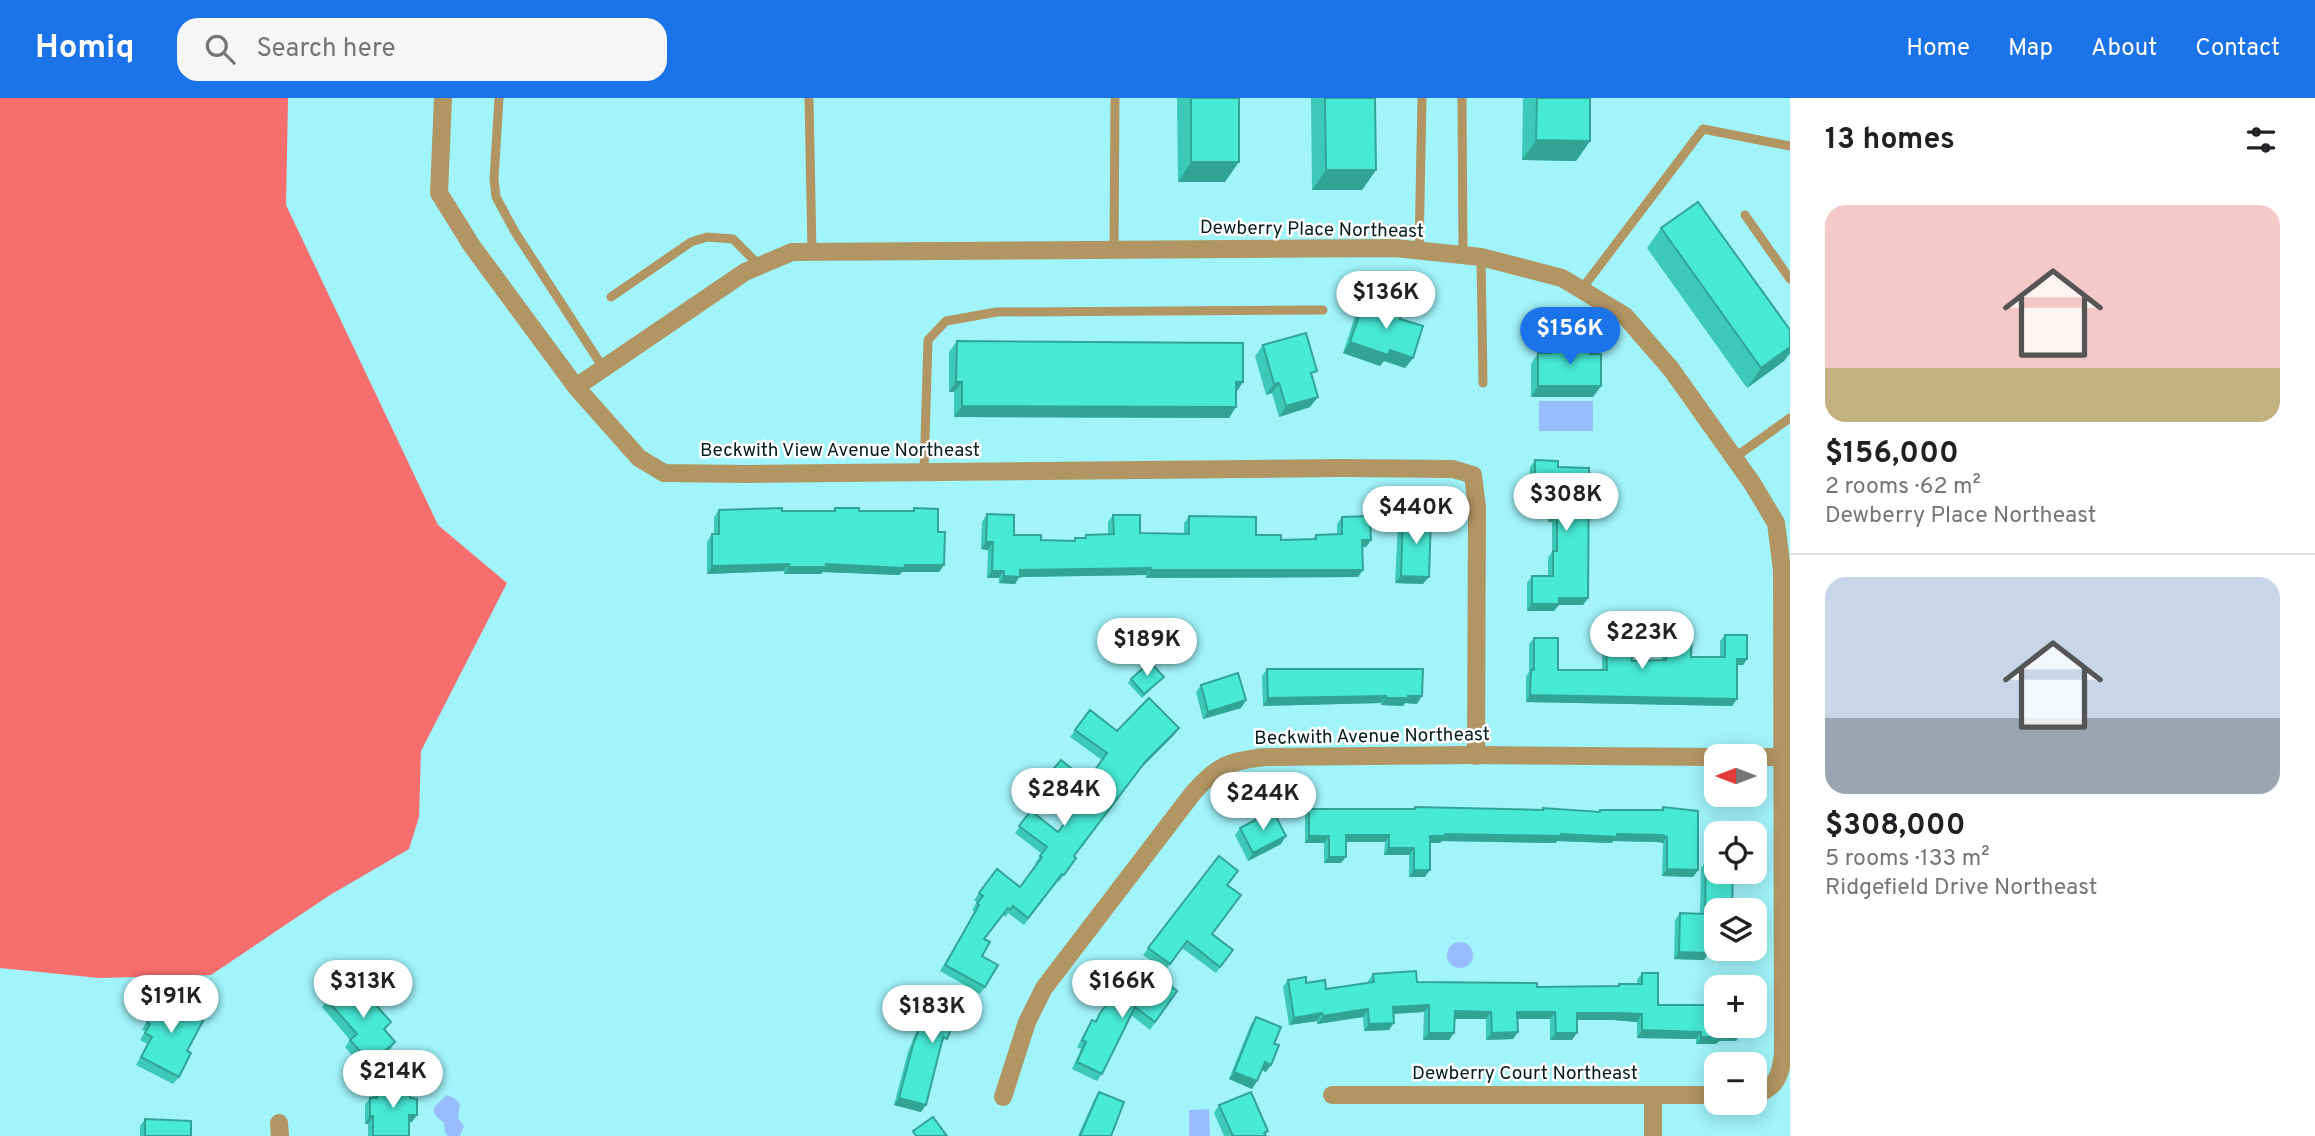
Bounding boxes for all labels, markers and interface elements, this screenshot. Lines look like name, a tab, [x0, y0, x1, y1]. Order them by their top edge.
search box	[177, 18, 667, 81]
text: Homiq	[35, 28, 135, 70]
icon: search	[201, 30, 239, 68]
text: Search here	[257, 33, 395, 66]
text: Home	[1906, 34, 1970, 64]
text: Map	[2008, 34, 2053, 64]
text: About	[2091, 34, 2157, 64]
text: Contact	[2195, 34, 2280, 64]
icon: filters	[2242, 121, 2280, 159]
text: 13 homes	[1825, 122, 1955, 159]
street label: Dewberry Place Northeast	[1200, 216, 1424, 244]
icon: home	[1990, 250, 2116, 376]
pin: $136K	[1337, 272, 1435, 331]
text: $136K	[1352, 279, 1420, 308]
pin: $156K	[1521, 308, 1619, 367]
text: $156K	[1536, 315, 1604, 344]
text: $156,000	[1825, 436, 1959, 473]
street label: Beckwith View Avenue Northeast	[700, 439, 980, 463]
text: 2 rooms · 62 m²	[1825, 473, 1981, 502]
pin: $308K	[1517, 474, 1615, 533]
text: $308K	[1529, 481, 1603, 510]
pin: $440K	[1367, 486, 1465, 546]
text: $440K	[1379, 494, 1453, 523]
text: Dewberry Place Northeast	[1825, 502, 2096, 531]
pin: $223K	[1593, 612, 1691, 671]
pin: $189K	[1098, 618, 1196, 678]
text: $223K	[1606, 619, 1678, 648]
icon: home	[1990, 622, 2116, 748]
text: $189K	[1113, 626, 1181, 655]
street label: Beckwith Avenue Northeast	[1254, 723, 1490, 751]
north arrow	[1704, 744, 1768, 807]
map controls	[1704, 744, 1767, 1115]
pin: $284K	[1015, 768, 1113, 828]
pin: $244K	[1214, 772, 1312, 832]
text: $284K	[1027, 776, 1101, 805]
text: $244K	[1226, 780, 1300, 809]
text: $308,000	[1825, 808, 1965, 845]
button: locate	[1704, 821, 1767, 884]
text: 5 rooms · 133 m²	[1825, 845, 1990, 874]
text: Ridgefield Drive Northeast	[1825, 874, 2097, 903]
button: layers	[1704, 898, 1767, 961]
pin: $313K	[314, 960, 412, 1020]
pin: $166K	[1073, 960, 1171, 1020]
text: $313K	[330, 968, 396, 997]
text: $166K	[1088, 968, 1156, 997]
button: +	[1704, 975, 1767, 1038]
pin: $191K	[122, 976, 220, 1035]
text: $191K	[140, 983, 202, 1012]
pin: $183K	[883, 986, 981, 1045]
text: $183K	[898, 993, 966, 1022]
pin: $214K	[344, 1051, 442, 1110]
button: −	[1704, 1052, 1767, 1115]
text: $214K	[359, 1058, 427, 1087]
street label: Dewberry Court Northeast	[1412, 1062, 1638, 1086]

